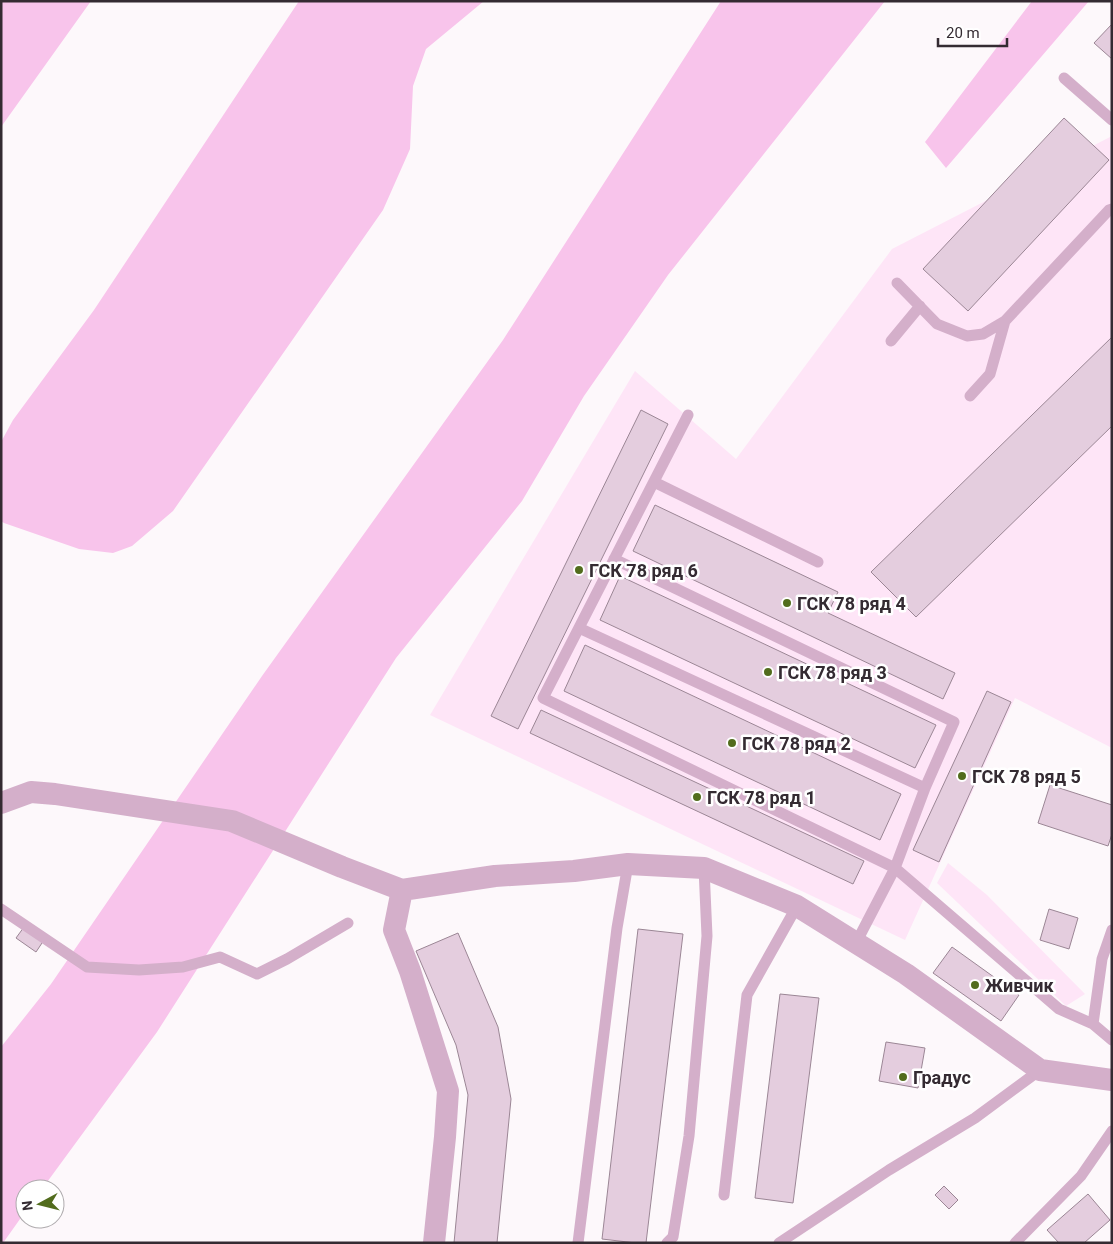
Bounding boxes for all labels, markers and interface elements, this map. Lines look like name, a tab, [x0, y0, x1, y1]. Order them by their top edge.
scale bar	[938, 15, 1007, 47]
text: 20 m	[946, 24, 980, 42]
place label: ГСК 78 ряд 6	[589, 560, 698, 581]
marker: ГСК 78 ряд 6	[573, 564, 585, 576]
place label: ГСК 78 ряд 4	[797, 593, 906, 614]
marker: ГСК 78 ряд 4	[781, 597, 793, 609]
place label: ГСК 78 ряд 3	[778, 662, 887, 683]
marker: ГСК 78 ряд 3	[762, 666, 774, 678]
place label: ГСК 78 ряд 2	[742, 733, 851, 754]
marker: ГСК 78 ряд 2	[726, 737, 738, 749]
place label: ГСК 78 ряд 5	[972, 766, 1081, 787]
marker: ГСК 78 ряд 5	[956, 770, 968, 782]
place label: ГСК 78 ряд 1	[707, 787, 816, 808]
marker: ГСК 78 ряд 1	[691, 791, 703, 803]
place label: Живчик	[985, 975, 1055, 996]
marker: Живчик	[969, 979, 981, 991]
place label: Градус	[913, 1067, 971, 1088]
marker: Градус	[897, 1071, 909, 1083]
north arrow	[15, 1179, 65, 1229]
text: N	[19, 1200, 36, 1211]

